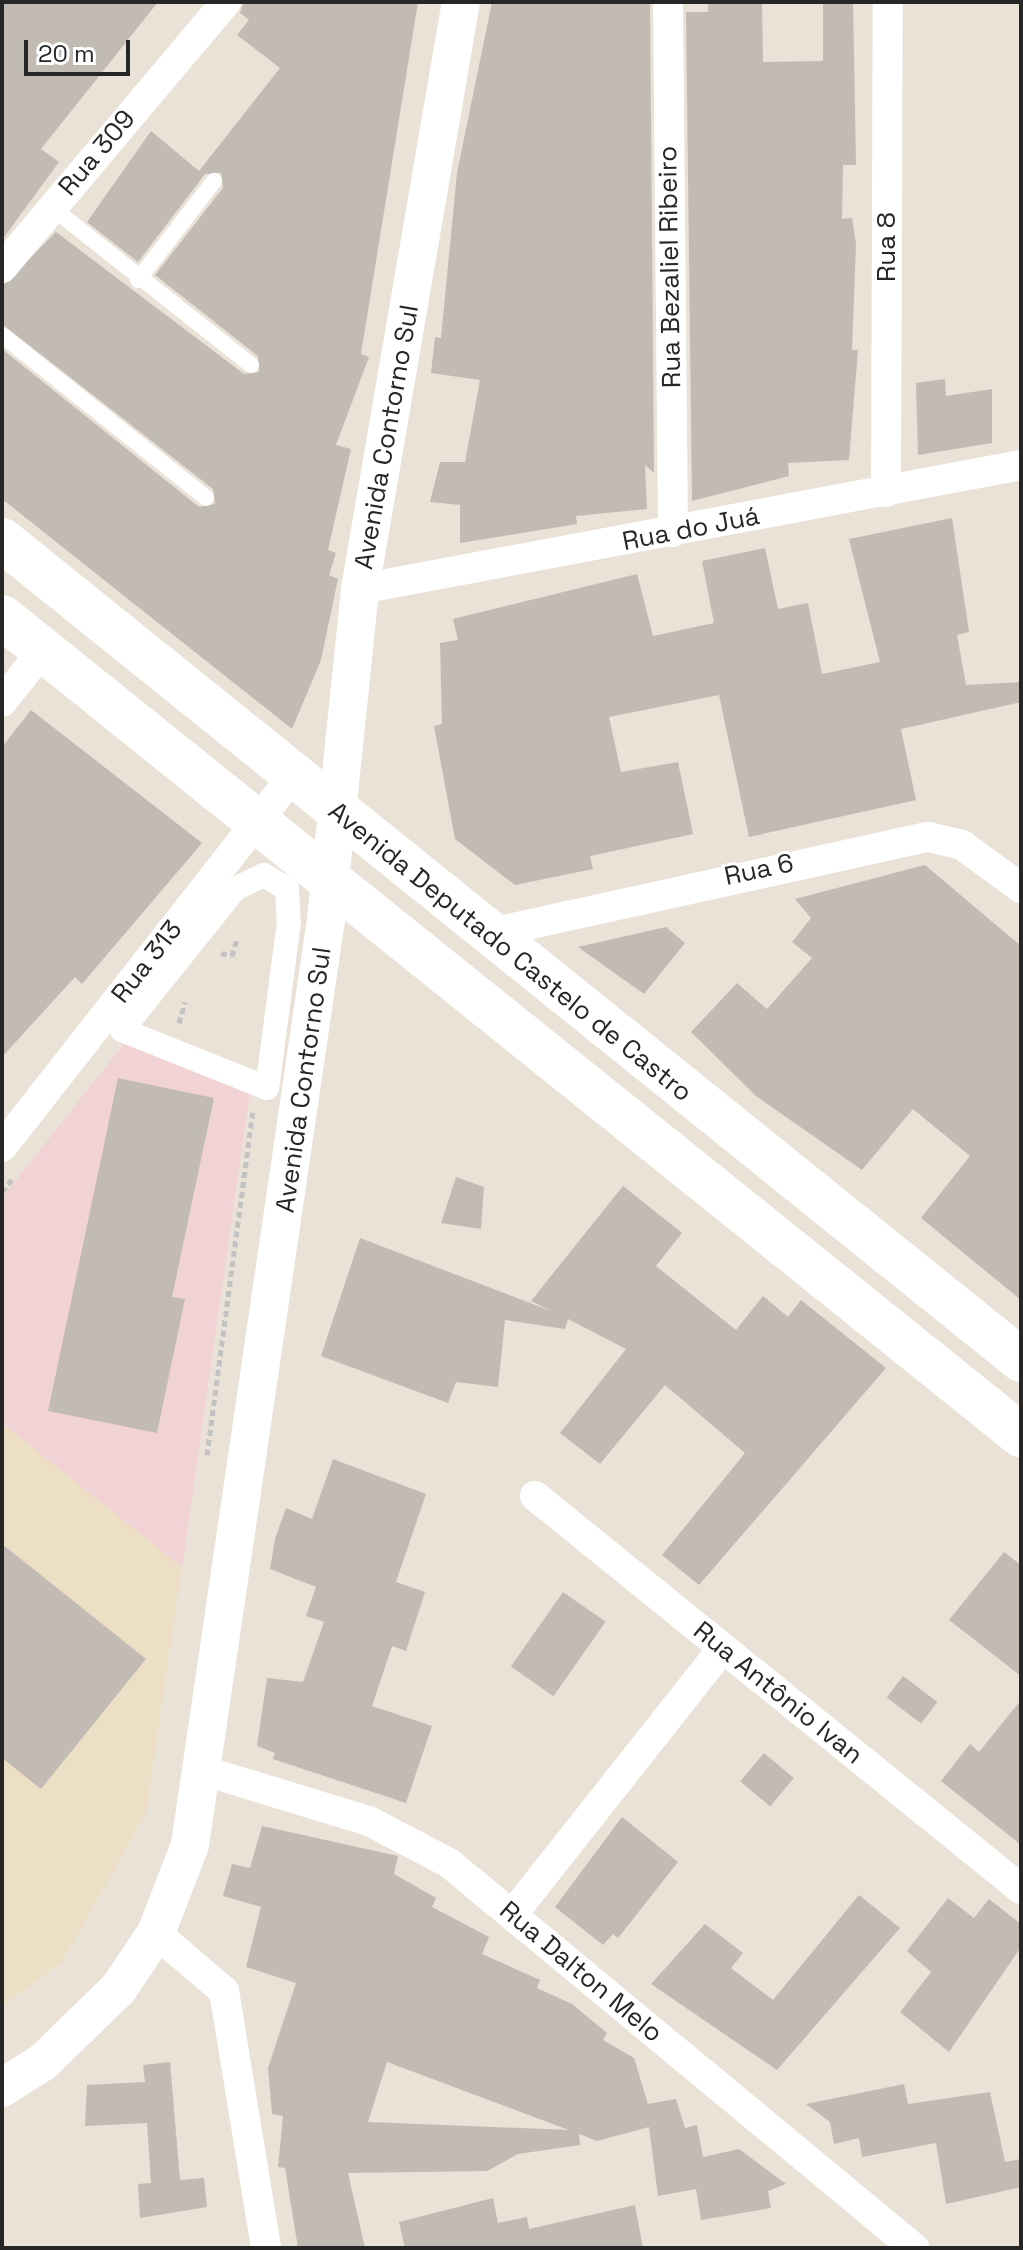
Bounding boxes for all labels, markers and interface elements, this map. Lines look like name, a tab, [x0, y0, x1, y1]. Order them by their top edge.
scale bar	[28, 24, 134, 74]
text: 20 m	[38, 38, 95, 69]
street label: Rua 309	[52, 104, 142, 202]
street label: Rua Bezaliel Ribeiro	[652, 146, 688, 388]
street label: Rua 8	[871, 212, 903, 282]
street label: Avenida Contorno Sul	[348, 302, 426, 572]
street label: Rua do Juá	[620, 500, 762, 558]
street label: Avenida Deputado Castelo de Castro	[322, 796, 698, 1108]
street label: Rua 6	[722, 847, 796, 893]
street label: Rua 313	[105, 915, 189, 1009]
street label: Avenida Contorno Sul	[270, 945, 338, 1215]
street label: Rua Antônio Ivan	[687, 1615, 869, 1771]
street label: Rua Dalton Melo	[493, 1895, 669, 2049]

